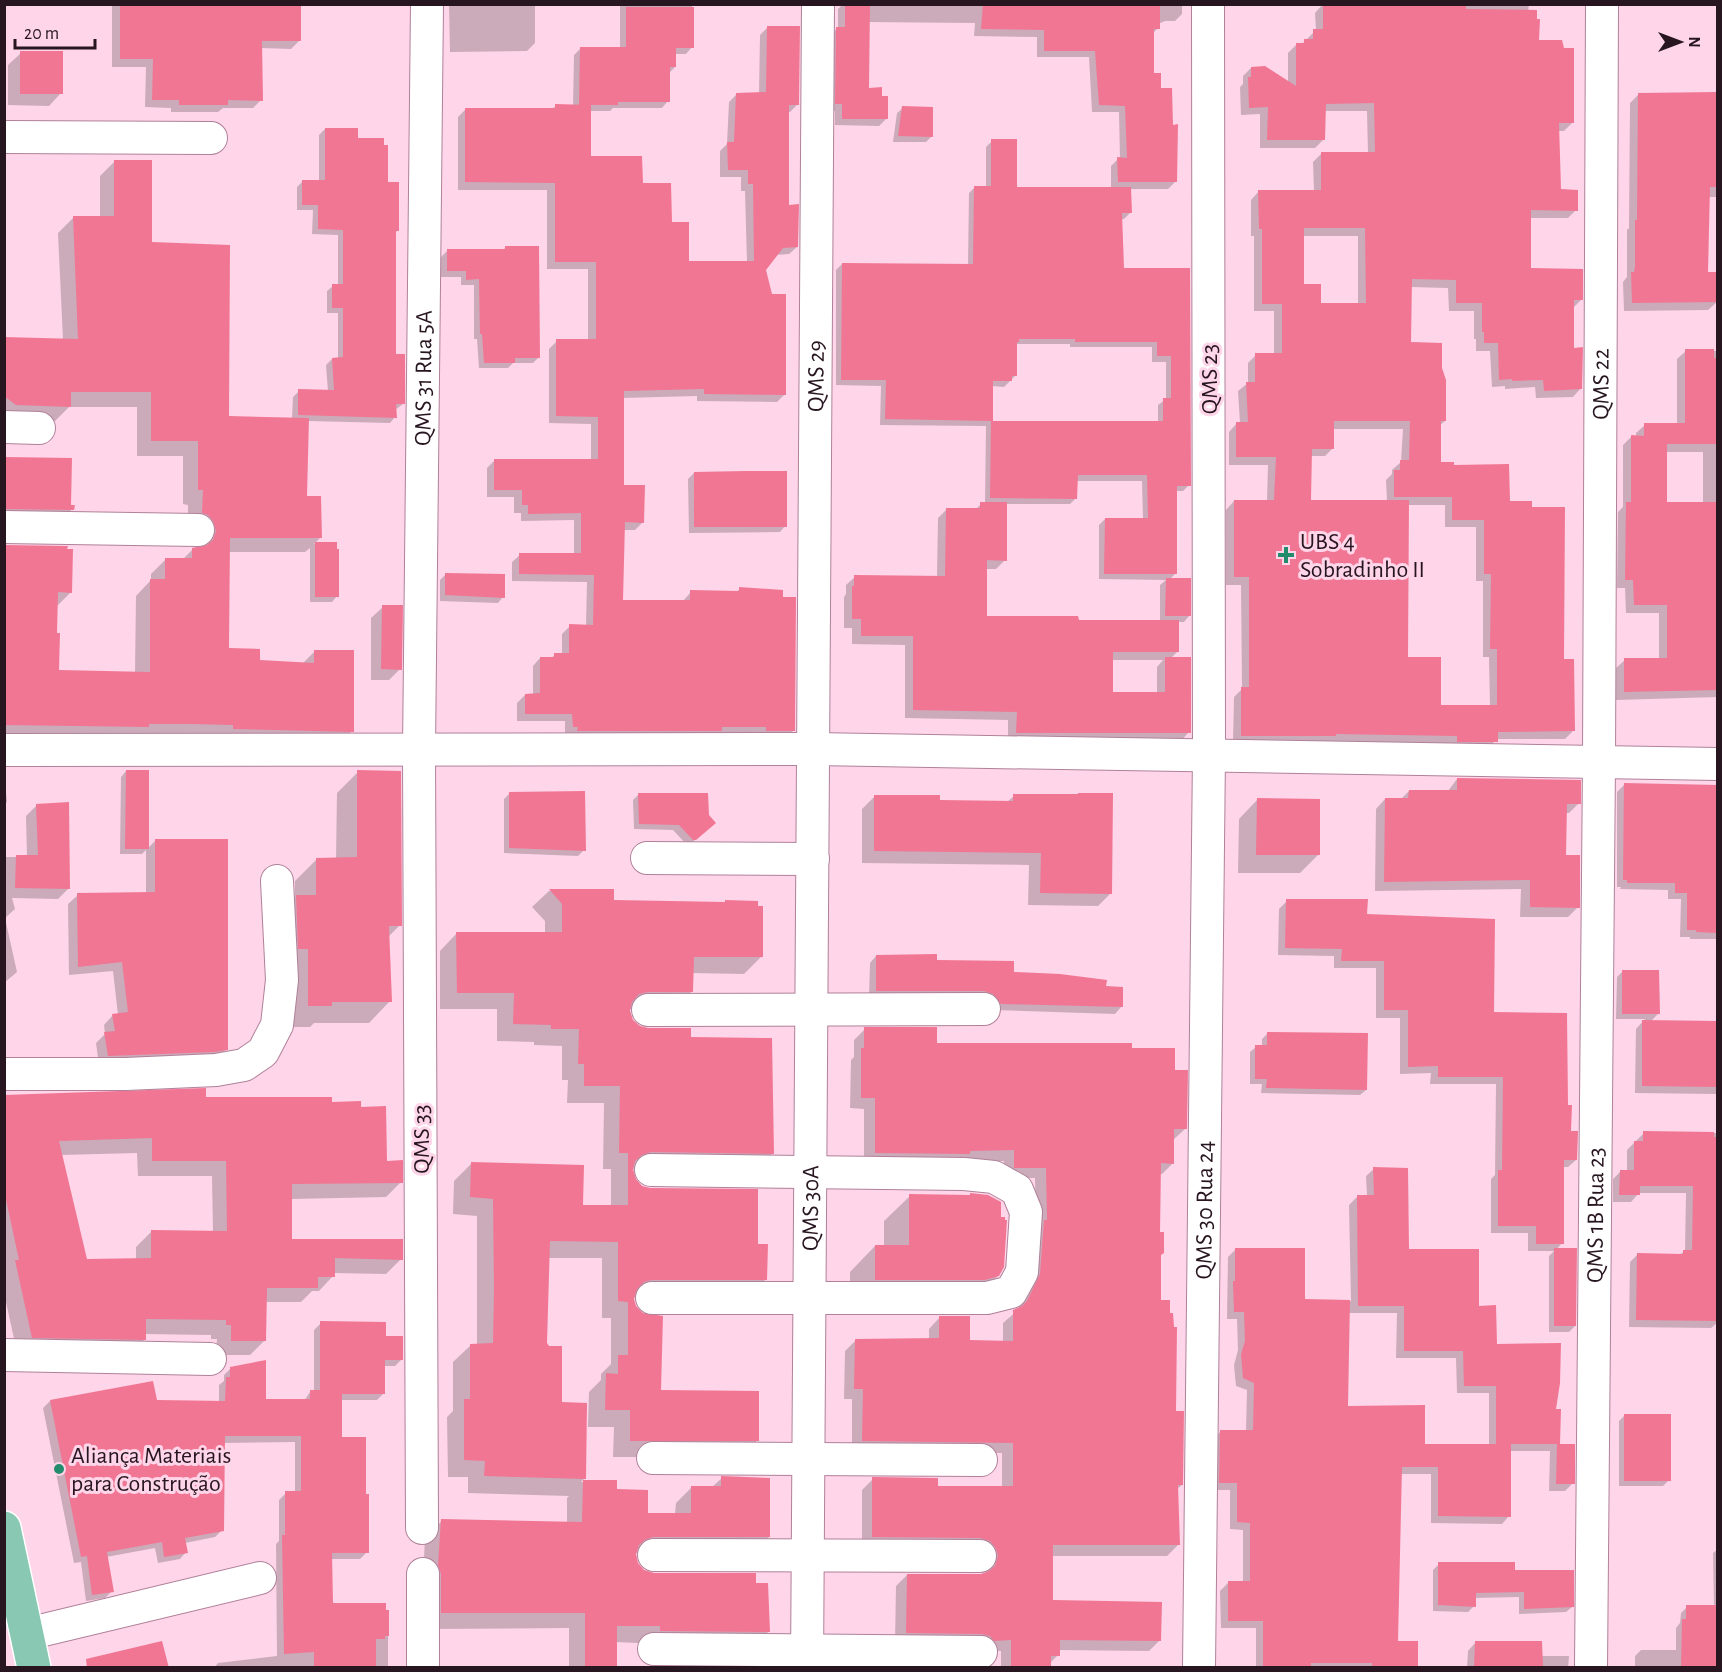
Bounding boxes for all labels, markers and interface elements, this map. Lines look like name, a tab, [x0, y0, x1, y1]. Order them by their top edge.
scale bar	[15, 12, 94, 50]
north arrow	[1650, 12, 1710, 72]
text: 20 m	[24, 25, 59, 43]
text: N	[1686, 36, 1702, 48]
street label: QMS 31 Rua 5A	[411, 310, 437, 446]
street label: QMS 29	[804, 340, 829, 412]
street label: QMS 23	[1198, 344, 1222, 414]
street label: QMS 22	[1589, 348, 1614, 420]
place label: UBS 4 Sobradinho II	[1300, 530, 1425, 582]
marker: UBS 4 Sobradinho II	[1277, 546, 1295, 564]
street label: QMS 33	[410, 1104, 434, 1174]
street label: QMS 30 Rua 24	[1192, 1141, 1218, 1280]
street label: QMS 1B Rua 23	[1583, 1147, 1609, 1283]
street label: QMS 30A	[799, 1165, 823, 1251]
place label: Aliança Materiais para Construção	[71, 1444, 231, 1496]
marker: Aliança Materiais para Construção	[52, 1462, 66, 1476]

